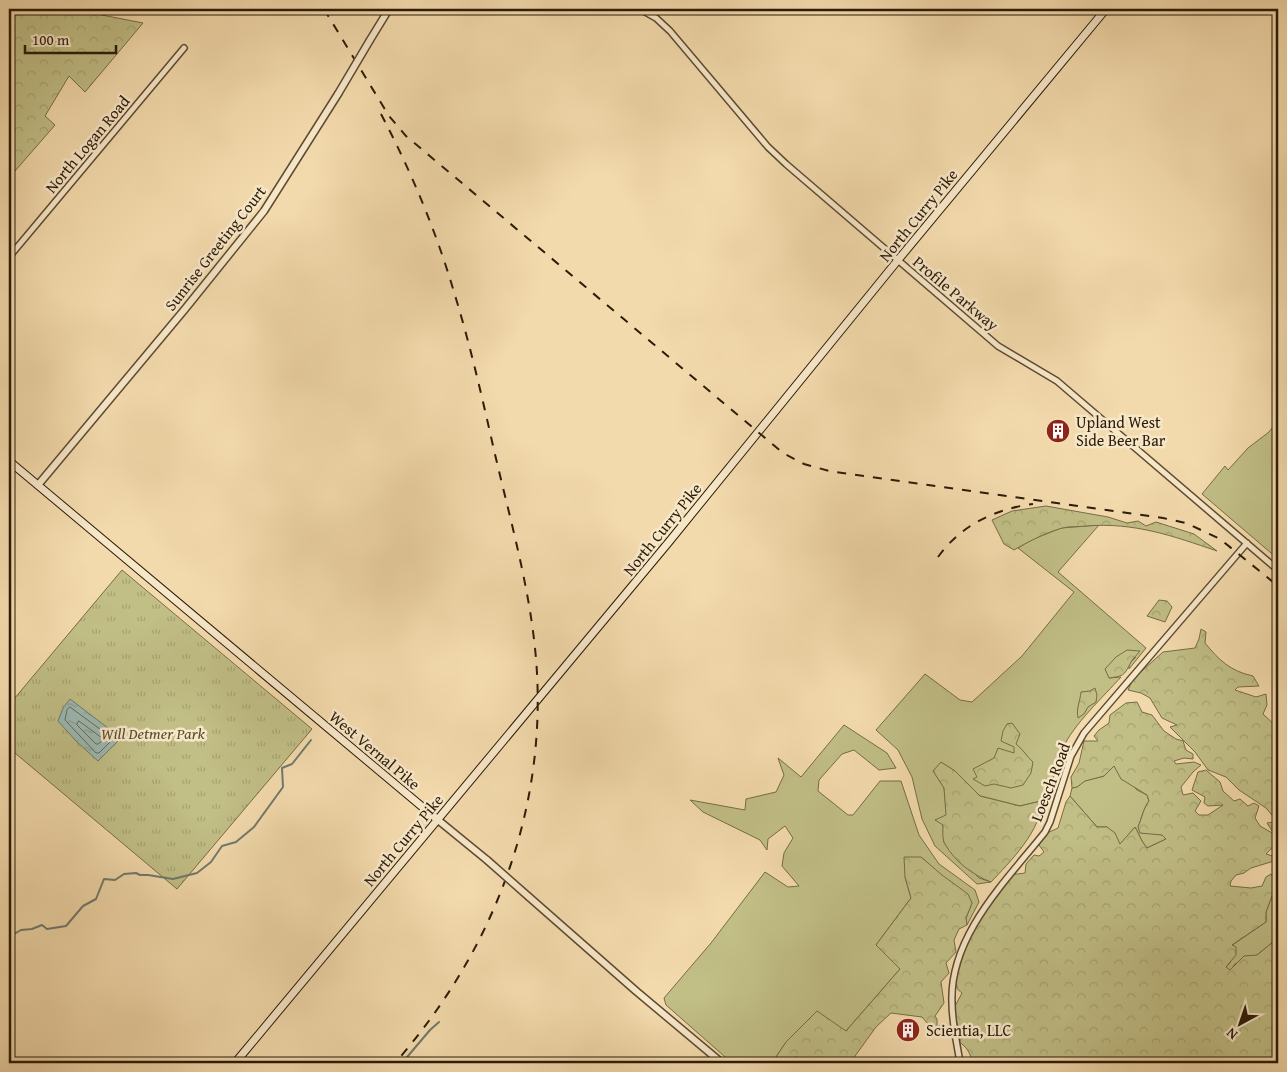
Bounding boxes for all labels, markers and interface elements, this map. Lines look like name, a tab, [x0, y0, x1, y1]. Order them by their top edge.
scale bar	[25, 22, 116, 54]
text: 100 m	[32, 29, 70, 50]
street label: North Logan Road	[39, 90, 135, 198]
street label: North Curry Pike	[873, 163, 963, 267]
street label: Sunrise Greeting Court	[158, 180, 272, 316]
street label: Profile Parkway	[908, 250, 1004, 336]
place label: Upland West Side Beer Bar	[1076, 410, 1166, 452]
building icon: Upland West Side Beer Bar	[1045, 418, 1071, 444]
street label: North Curry Pike	[617, 477, 707, 581]
street label: West Vernal Pike	[324, 705, 426, 795]
park label: Will Detmer Park	[101, 721, 206, 745]
street label: Loesch Road	[1024, 739, 1076, 825]
street label: North Curry Pike	[357, 789, 449, 891]
north arrow	[1214, 1000, 1264, 1050]
building icon: Scientia, LLC	[895, 1017, 921, 1043]
place label: Scientia, LLC	[926, 1018, 1012, 1042]
text: N	[1221, 1023, 1242, 1045]

